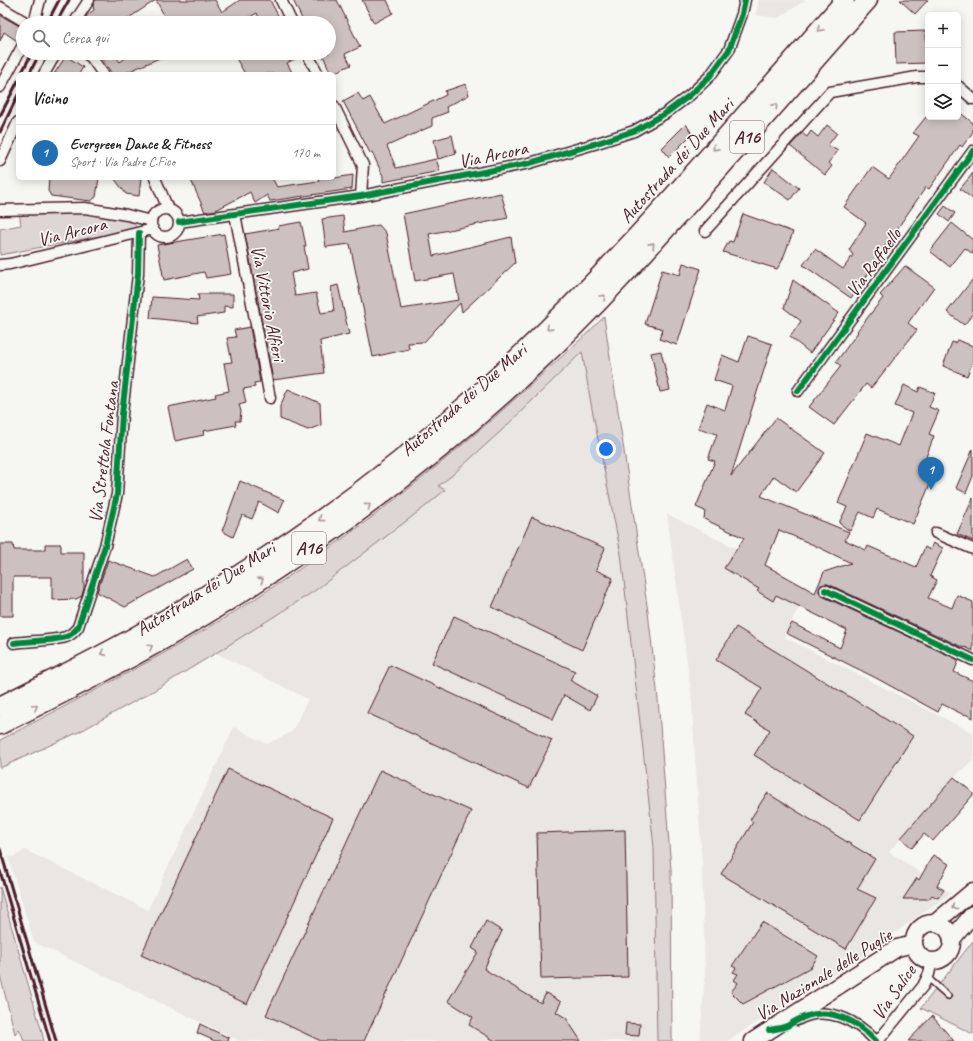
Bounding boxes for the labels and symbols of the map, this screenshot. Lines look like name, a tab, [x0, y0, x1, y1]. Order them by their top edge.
one-way arrow	[817, 25, 824, 32]
street label: Autostrada dei Due Mari	[614, 91, 741, 228]
one-way arrow	[771, 103, 778, 111]
road number: A16	[730, 121, 764, 153]
street label: Via Arcora	[457, 136, 531, 174]
one-way arrow	[712, 143, 720, 151]
street label: Via Arcora	[35, 211, 111, 252]
street label: Via Raffaello	[841, 222, 908, 302]
one-way arrow	[647, 242, 654, 250]
street label: Via Vittorio Alfieri	[245, 243, 291, 365]
one-way arrow	[598, 294, 606, 302]
one-way arrow	[546, 323, 554, 330]
street label: Autostrada dei Due Mari	[396, 337, 534, 461]
street label: Via Strettola Fontana	[83, 379, 125, 524]
your location	[596, 439, 616, 459]
pin: 1	[918, 457, 944, 490]
one-way arrow	[364, 503, 371, 511]
one-way arrow	[318, 514, 325, 522]
road number: A16	[292, 532, 326, 564]
street label: Autostrada dei Due Mari	[131, 535, 282, 641]
one-way arrow	[257, 578, 264, 585]
one-way arrow	[146, 645, 153, 652]
one-way arrow	[100, 648, 107, 656]
one-way arrow	[31, 704, 38, 712]
one-way arrow	[951, 902, 958, 909]
street label: Via Nazionale delle Puglie	[751, 922, 898, 1026]
street label: Via Salice	[866, 959, 922, 1025]

